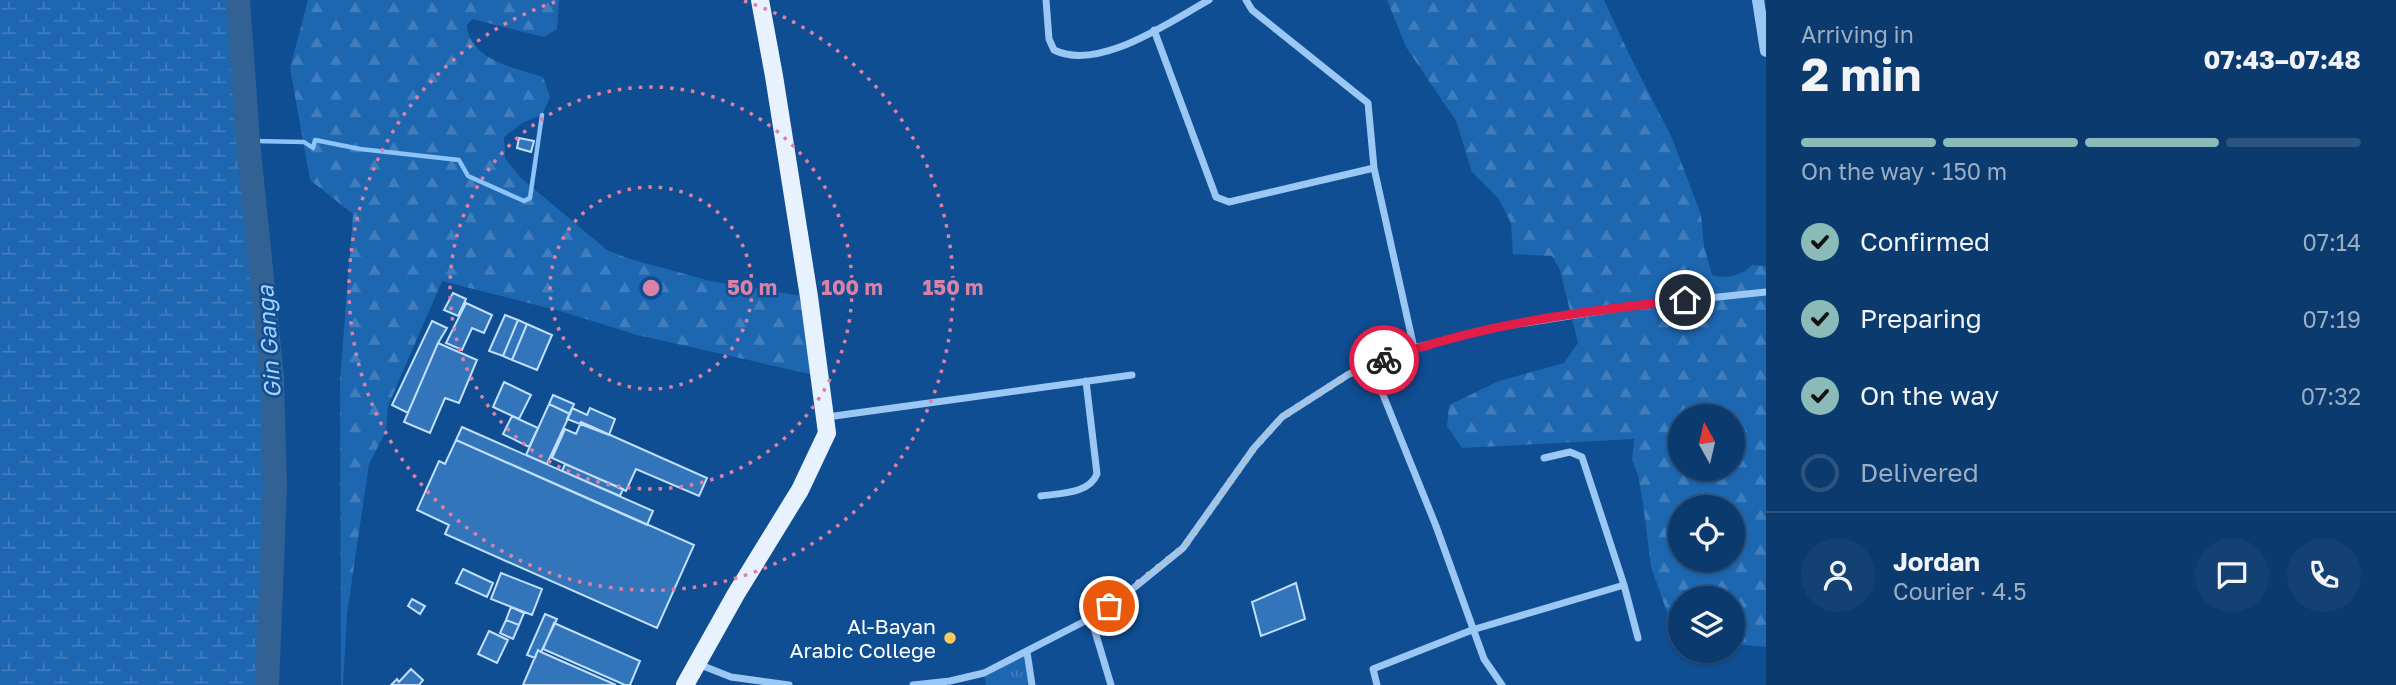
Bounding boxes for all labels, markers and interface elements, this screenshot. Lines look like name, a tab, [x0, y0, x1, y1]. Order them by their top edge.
text: Arriving in	[1801, 20, 1914, 48]
text: 07:43–07:48	[2203, 44, 2361, 75]
text: 2 min	[1801, 46, 1921, 101]
text: On the way · 150 m	[1801, 157, 2007, 185]
icon: check	[1801, 223, 1839, 261]
text: Confirmed	[1860, 226, 1990, 257]
text: 07:14	[2302, 228, 2361, 256]
pin	[1655, 270, 1715, 330]
text: 50 m	[727, 274, 777, 300]
text: 100 m	[821, 274, 883, 300]
text: 150 m	[923, 274, 983, 300]
centre of rings	[639, 276, 663, 300]
icon: home	[1666, 281, 1704, 319]
water label: Gin Ganga	[250, 284, 286, 399]
icon: check	[1801, 300, 1839, 338]
text: Preparing	[1860, 303, 1982, 334]
text: 07:19	[2303, 305, 2361, 333]
courier	[1349, 325, 1419, 395]
icon: bike	[1365, 341, 1403, 379]
icon: check	[1801, 377, 1839, 415]
text: On the way	[1860, 380, 1999, 411]
text: 07:32	[2301, 382, 2361, 410]
north arrow	[1668, 404, 1745, 481]
map controls	[1668, 404, 1745, 663]
text: Delivered	[1860, 457, 1979, 488]
button: locate	[1668, 495, 1745, 572]
button: person	[1801, 538, 1875, 612]
button: chat	[2195, 538, 2269, 612]
button: phone	[2287, 538, 2361, 612]
text: Jordan	[1893, 546, 1980, 577]
pin	[1079, 576, 1139, 636]
text: Courier · 4.5	[1893, 577, 2026, 605]
button: layers	[1668, 586, 1745, 663]
icon: bag	[1090, 587, 1128, 625]
place label: Al-Bayan Arabic College	[789, 613, 936, 663]
marker: Al-Bayan Arabic College	[942, 630, 958, 646]

